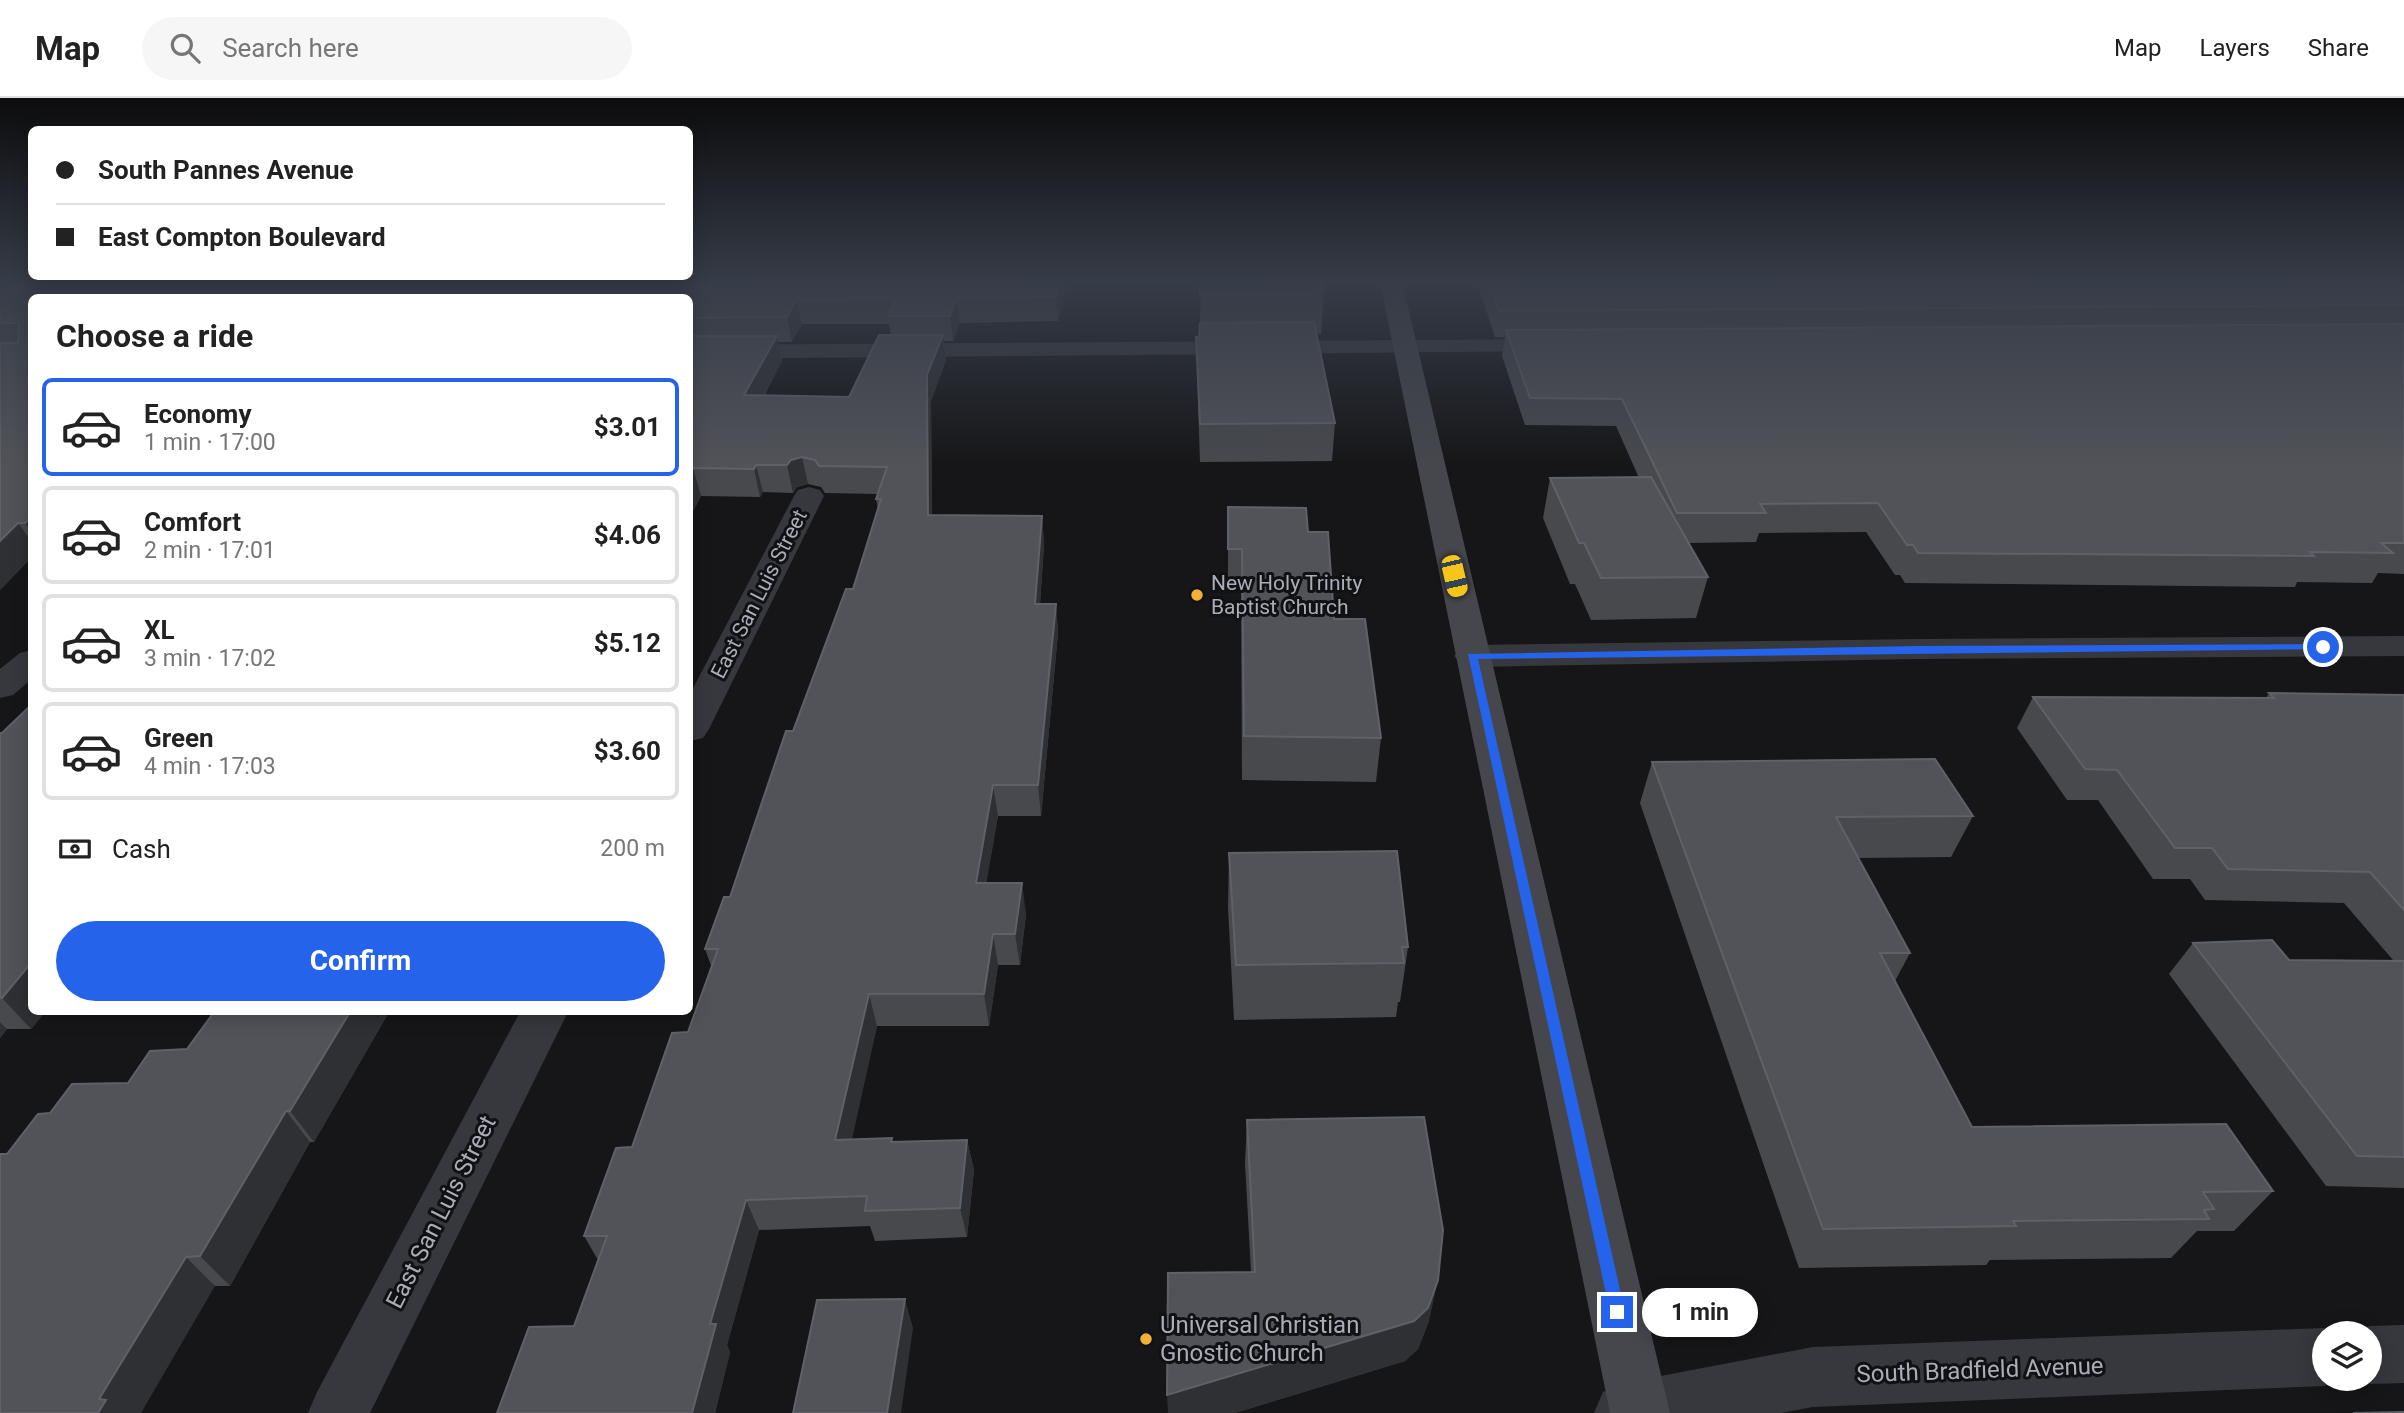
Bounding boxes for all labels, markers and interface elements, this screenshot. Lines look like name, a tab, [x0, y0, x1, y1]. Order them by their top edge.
search box	[142, 17, 632, 80]
text: Map	[35, 29, 100, 68]
icon: search	[166, 29, 204, 67]
text: Search here	[222, 33, 359, 63]
text: Map	[2114, 34, 2162, 62]
text: Layers	[2200, 34, 2270, 62]
text: Share	[2308, 34, 2369, 62]
text: South Pannes Avenue	[98, 155, 354, 185]
text: East Compton Boulevard	[98, 222, 386, 252]
text: Choose a ride	[56, 317, 253, 355]
icon: car	[60, 396, 123, 459]
text: Economy	[144, 399, 251, 429]
text: $3.01	[594, 412, 661, 442]
text: 1 min · 17:00	[144, 429, 276, 456]
icon: car	[60, 504, 123, 567]
street label: East San Luis Street	[706, 506, 812, 682]
text: Comfort	[144, 507, 241, 537]
text: $4.06	[594, 520, 661, 550]
text: 2 min · 17:01	[144, 537, 276, 564]
car	[1440, 553, 1469, 599]
place label: New Holy Trinity Baptist Church	[1211, 571, 1362, 619]
marker: New Holy Trinity Baptist Church	[1189, 587, 1205, 603]
icon: car	[60, 612, 123, 675]
text: XL	[144, 615, 175, 645]
text: $5.12	[594, 628, 661, 658]
route start	[2307, 631, 2339, 663]
text: 3 min · 17:02	[144, 645, 276, 672]
icon: car	[60, 720, 123, 783]
text: Green	[144, 723, 214, 753]
text: $3.60	[594, 736, 661, 766]
text: 4 min · 17:03	[144, 753, 276, 780]
icon: cash	[56, 830, 94, 868]
text: Cash	[112, 834, 171, 864]
text: 200 m	[600, 835, 665, 862]
button: Confirm	[56, 921, 665, 1001]
street label: East San Luis Street	[380, 1111, 502, 1313]
callout: 1 min	[1642, 1288, 1757, 1336]
route end	[1601, 1296, 1633, 1328]
text: 1 min	[1671, 1299, 1729, 1326]
place label: Universal Christian Gnostic Church	[1160, 1311, 1359, 1367]
map controls	[2312, 1321, 2382, 1391]
button: layers	[2312, 1321, 2382, 1391]
marker: Universal Christian Gnostic Church	[1138, 1331, 1154, 1347]
street label: South Bradfield Avenue	[1856, 1352, 2104, 1388]

